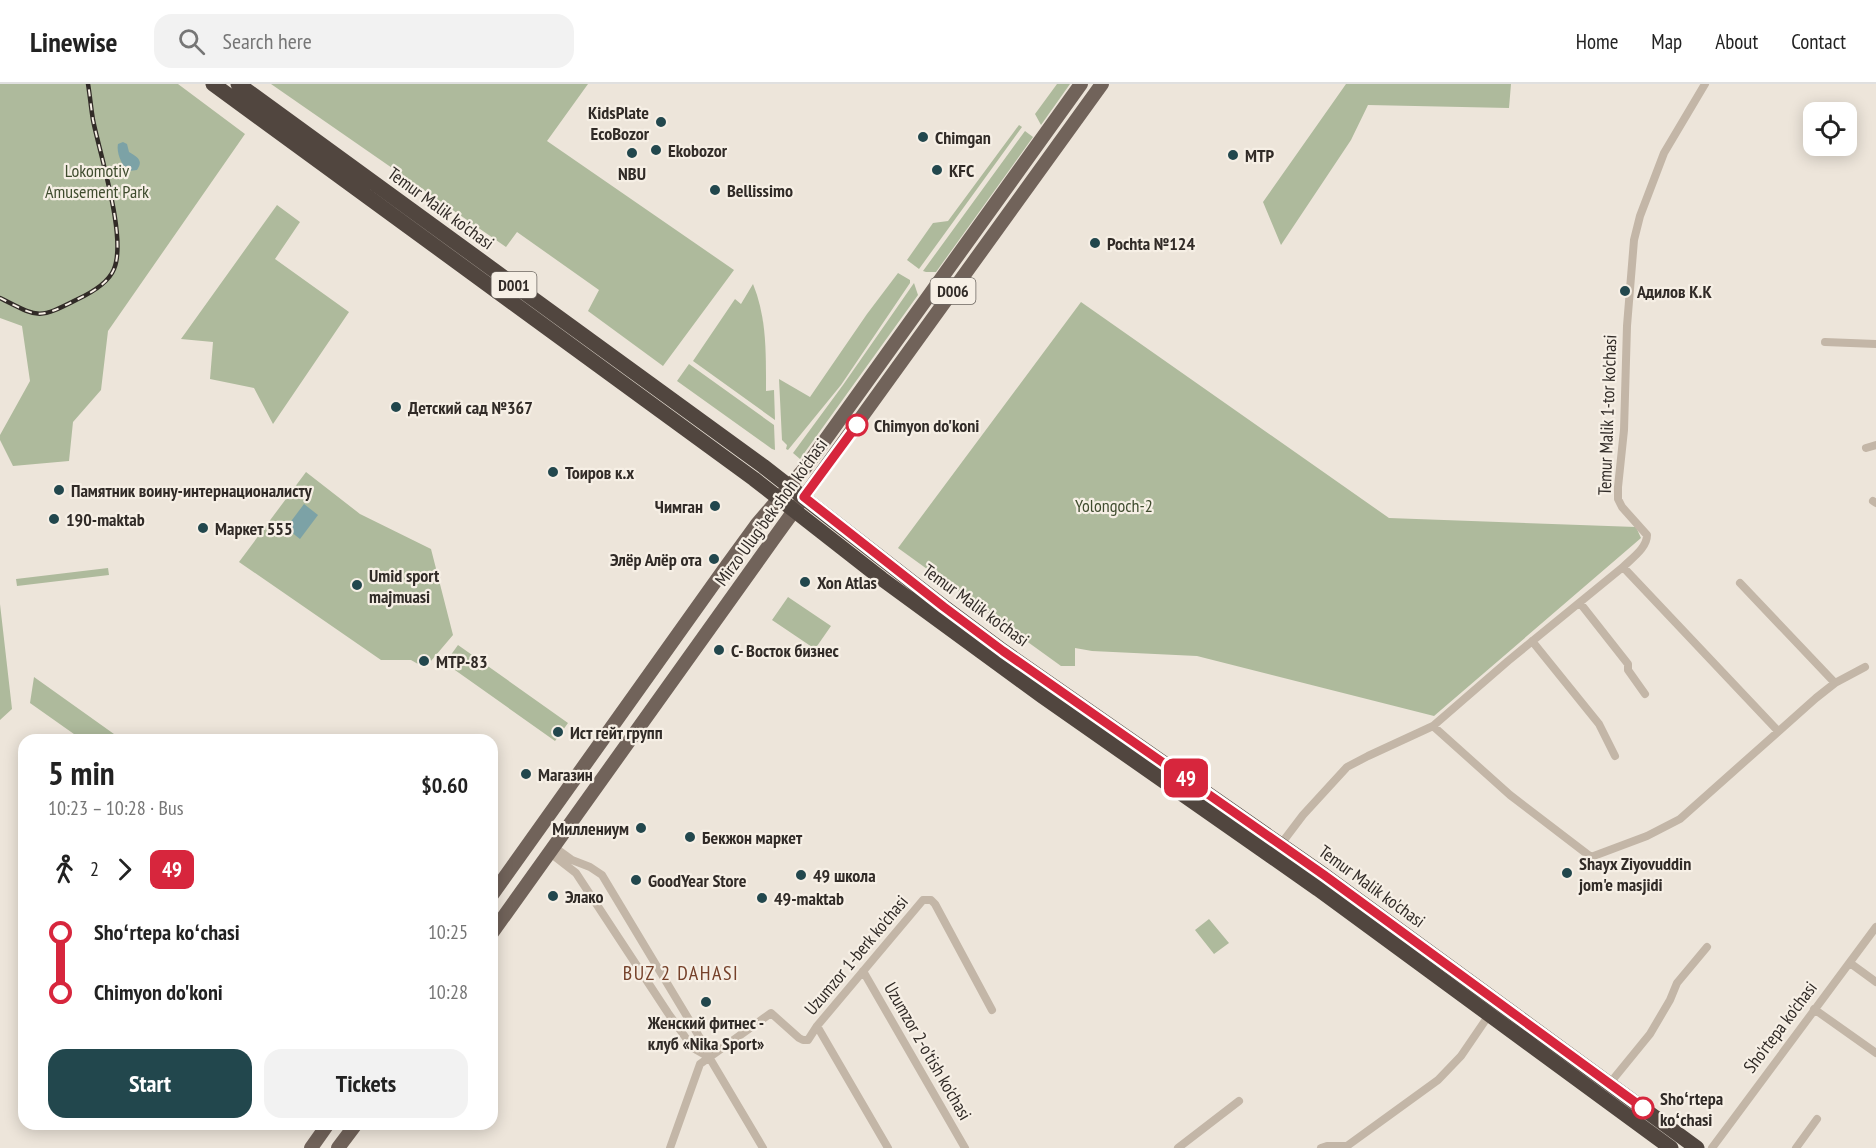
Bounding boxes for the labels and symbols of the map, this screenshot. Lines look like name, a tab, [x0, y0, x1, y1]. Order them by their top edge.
place label: KidsPlate EcoBozor	[588, 101, 650, 145]
marker: KidsPlate EcoBozor	[654, 115, 668, 129]
place label: Chimgan	[935, 126, 991, 149]
marker: Chimgan	[916, 130, 930, 144]
place label: Ekobozor	[668, 139, 728, 162]
marker: Ekobozor	[649, 143, 663, 157]
place label: MTP	[1245, 144, 1274, 167]
marker: NBU	[625, 146, 639, 160]
marker: MTP	[1226, 148, 1240, 162]
park label: Lokomotiv Amusement Park	[45, 159, 149, 203]
place label: KFC	[949, 159, 974, 182]
street label: Temur Malik ko'chasi	[383, 162, 499, 254]
place label: NBU	[618, 162, 646, 185]
marker: KFC	[930, 163, 944, 177]
place label: Bellissimo	[727, 179, 793, 202]
marker: Bellissimo	[708, 183, 722, 197]
place label: Pochta №124	[1107, 232, 1195, 255]
marker: Pochta №124	[1088, 236, 1102, 250]
road number: D001	[492, 272, 536, 298]
road number: D006	[930, 278, 976, 304]
place label: Адилов К.К	[1636, 280, 1712, 303]
marker: Адилов К.К	[1618, 284, 1632, 298]
street label: Temur Malik 1-tor ko'chasi	[1593, 334, 1621, 496]
place label: Детский сад №367	[408, 396, 533, 419]
marker: Детский сад №367	[389, 400, 403, 414]
marker: Chimyon do'koni	[846, 414, 868, 436]
place label: Chimyon do'koni	[874, 414, 979, 437]
street label: Mirzo Ulug'bek shoh ko'chasi	[710, 434, 832, 590]
place label: Тоиров к.х	[565, 461, 634, 484]
marker: Тоиров к.х	[546, 465, 560, 479]
place label: Памятник воину-интернационалисту	[71, 479, 312, 502]
marker: Памятник воину-интернационалисту	[52, 483, 66, 497]
park label: Yolongoch-2	[1075, 494, 1153, 517]
place label: Чимган	[655, 495, 703, 518]
marker: Чимган	[708, 499, 722, 513]
place label: 190-maktab	[66, 508, 145, 531]
marker: 190-maktab	[47, 512, 61, 526]
place label: Маркет 555	[215, 517, 293, 540]
marker: Маркет 555	[196, 521, 210, 535]
place label: Элёр Алёр ота	[610, 548, 702, 571]
marker: Элёр Алёр ота	[707, 552, 721, 566]
street label: Temur Malik ko'chasi	[918, 559, 1034, 651]
place label: Umid sport majmuasi	[369, 564, 440, 608]
place label: Xon Atlas	[817, 571, 877, 594]
marker: Xon Atlas	[798, 575, 812, 589]
marker: Umid sport majmuasi	[350, 578, 364, 592]
place label: С- Восток бизнес	[731, 639, 840, 662]
marker: С- Восток бизнес	[712, 643, 726, 657]
place label: MTP-83	[436, 650, 487, 673]
marker: MTP-83	[417, 654, 431, 668]
place label: Ист гейт групп	[570, 721, 663, 744]
marker: Ист гейт групп	[551, 725, 565, 739]
line badge: 49	[1159, 758, 1213, 798]
place label: Магазин	[538, 763, 593, 786]
marker: Магазин	[519, 767, 533, 781]
place label: Миллениум	[552, 817, 629, 840]
marker: Миллениум	[634, 821, 648, 835]
place label: Бекжон маркет	[702, 826, 803, 849]
marker: Бекжон маркет	[683, 830, 697, 844]
street label: Temur Malik ko'chasi	[1314, 840, 1430, 932]
place label: Shayx Ziyovuddin jom'e masjidi	[1578, 852, 1691, 896]
place label: 49 школа	[813, 864, 876, 887]
marker: Shayx Ziyovuddin jom'e masjidi	[1560, 866, 1574, 880]
marker: 49 школа	[794, 868, 808, 882]
place label: GoodYear Store	[648, 869, 747, 892]
marker: GoodYear Store	[629, 873, 643, 887]
place label: Элако	[565, 885, 603, 908]
place label: 49-maktab	[774, 887, 844, 910]
marker: Элако	[546, 889, 560, 903]
street label: Uzumzor 1-berk ko'chasi	[799, 890, 913, 1020]
marker: 49-maktab	[755, 891, 769, 905]
district label: BUZ 2 DAHASI	[623, 960, 739, 986]
street label: Sho'rtepa ko'chasi	[1738, 977, 1822, 1077]
street label: Uzumzor 2-o'tish ko'chasi	[879, 978, 977, 1124]
marker: Женский фитнес - клуб «Nika Sport»	[699, 995, 713, 1009]
place label: Женский фитнес - клуб «Nika Sport»	[647, 1011, 764, 1055]
place label: Shoʻrtepa koʻchasi	[1660, 1087, 1723, 1131]
marker: Shoʻrtepa koʻchasi	[1632, 1097, 1654, 1119]

